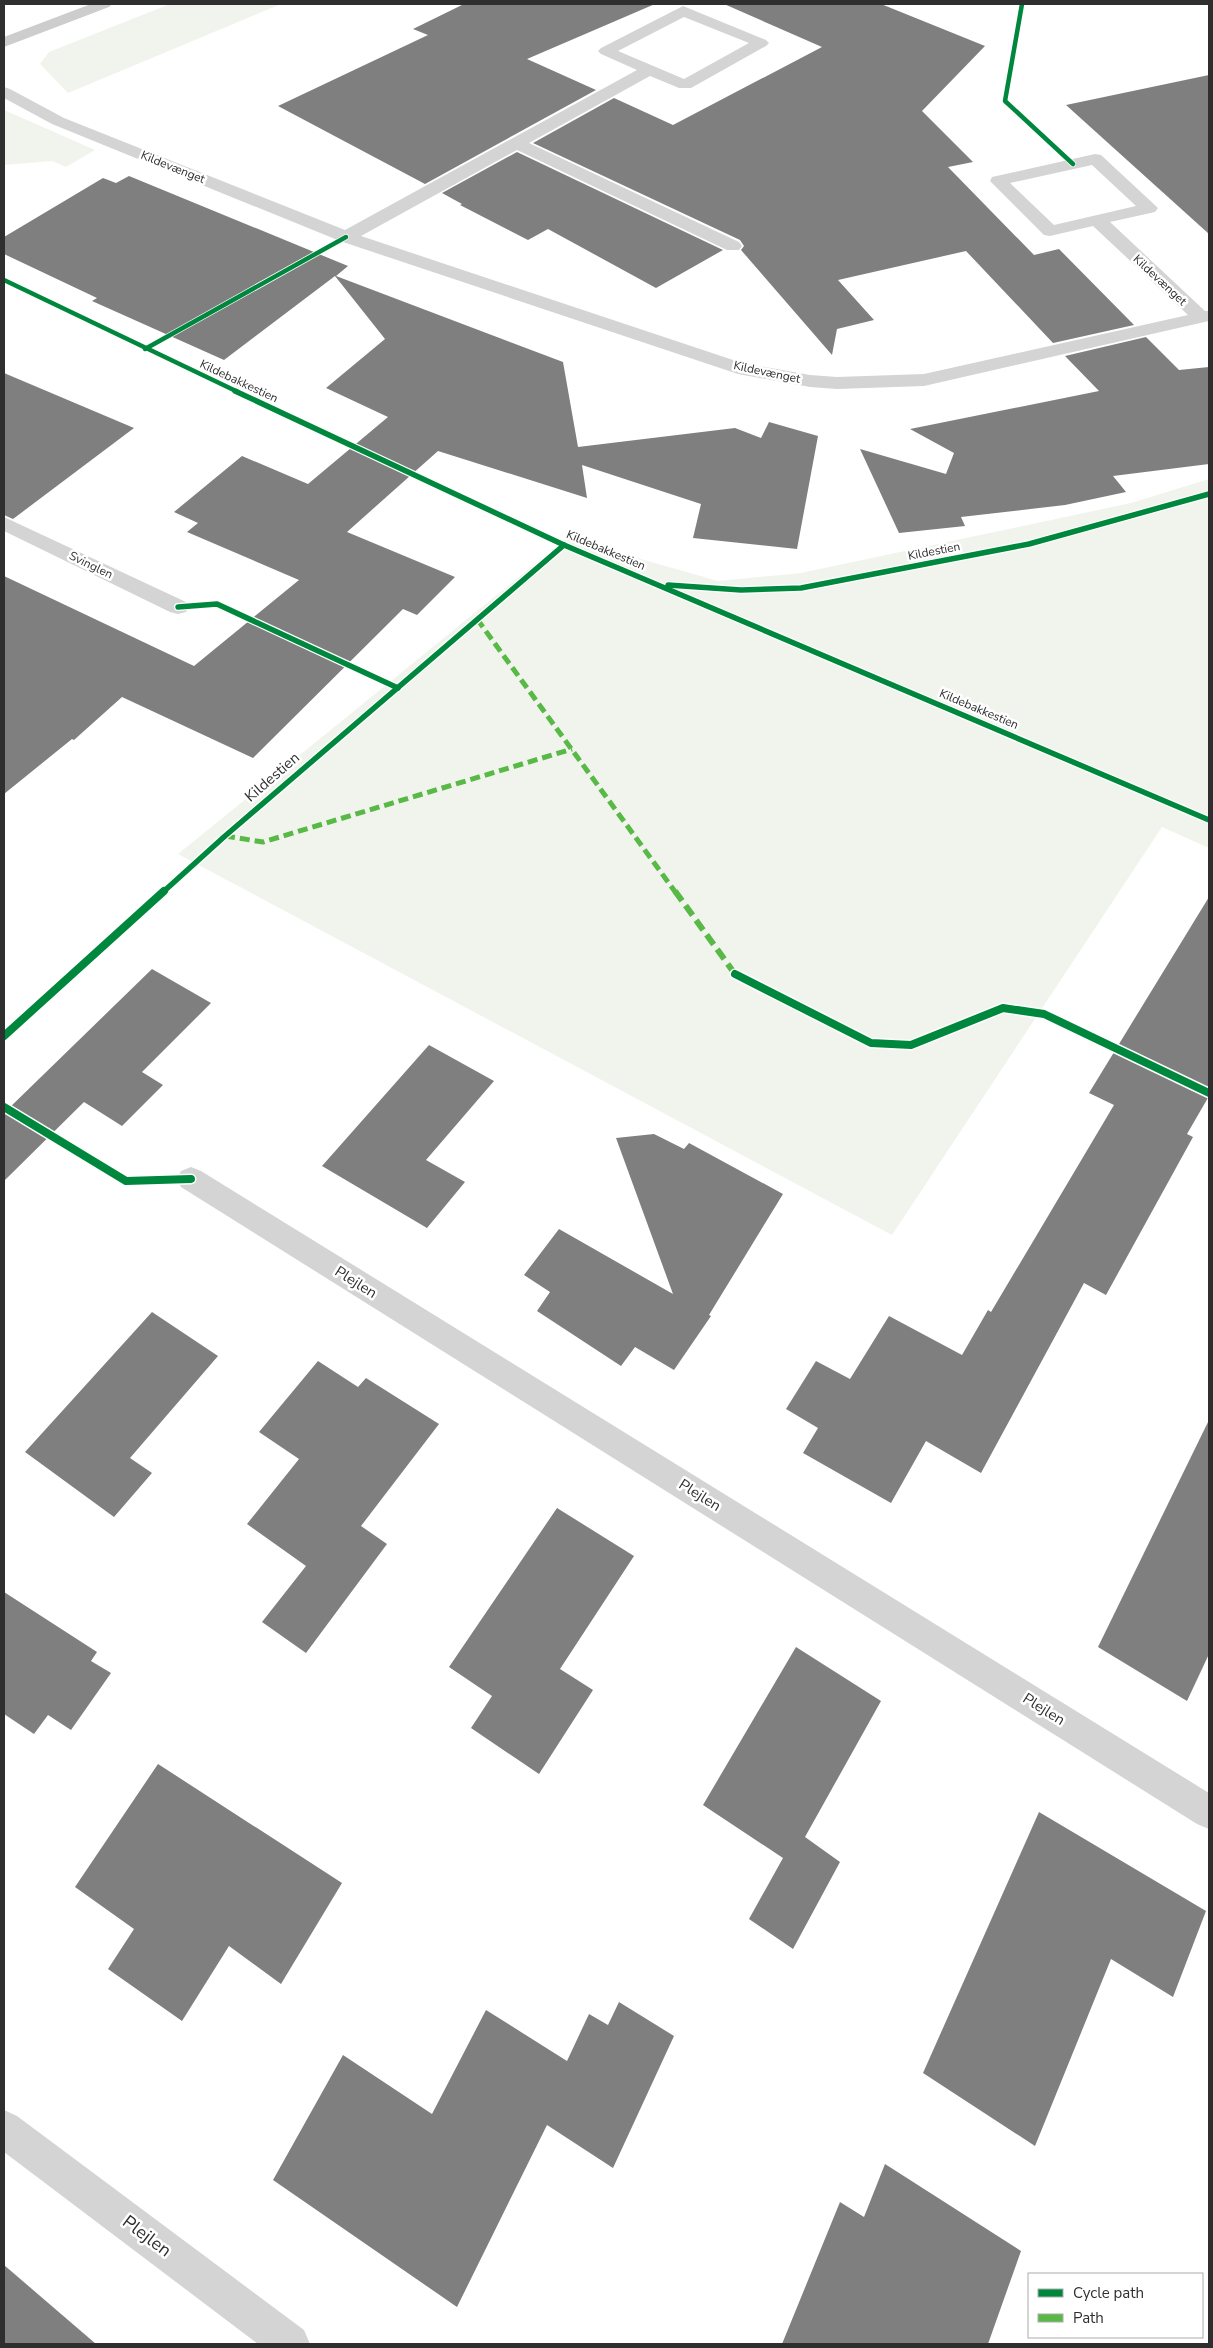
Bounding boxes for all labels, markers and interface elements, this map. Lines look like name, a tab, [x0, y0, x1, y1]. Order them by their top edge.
street label: Kildevænget	[139, 147, 208, 187]
street label: Kildevænget	[1130, 251, 1191, 310]
street label: Kildebakkestien	[197, 356, 281, 406]
street label: Kildevænget	[732, 357, 803, 387]
street label: Kildebakkestien	[564, 526, 648, 574]
street label: Kildestien	[906, 538, 962, 564]
street label: Svinglen	[66, 548, 116, 582]
street label: Kildebakkestien	[937, 685, 1021, 733]
street label: Kildestien	[240, 748, 304, 806]
street label: Plejlen	[331, 1261, 381, 1303]
street label: Plejlen	[675, 1474, 725, 1516]
street label: Plejlen	[1019, 1688, 1069, 1730]
street label: Plejlen	[118, 2210, 176, 2262]
legend	[1028, 2273, 1203, 2338]
text: Cycle path	[1073, 2283, 1144, 2303]
text: Path	[1073, 2308, 1104, 2328]

